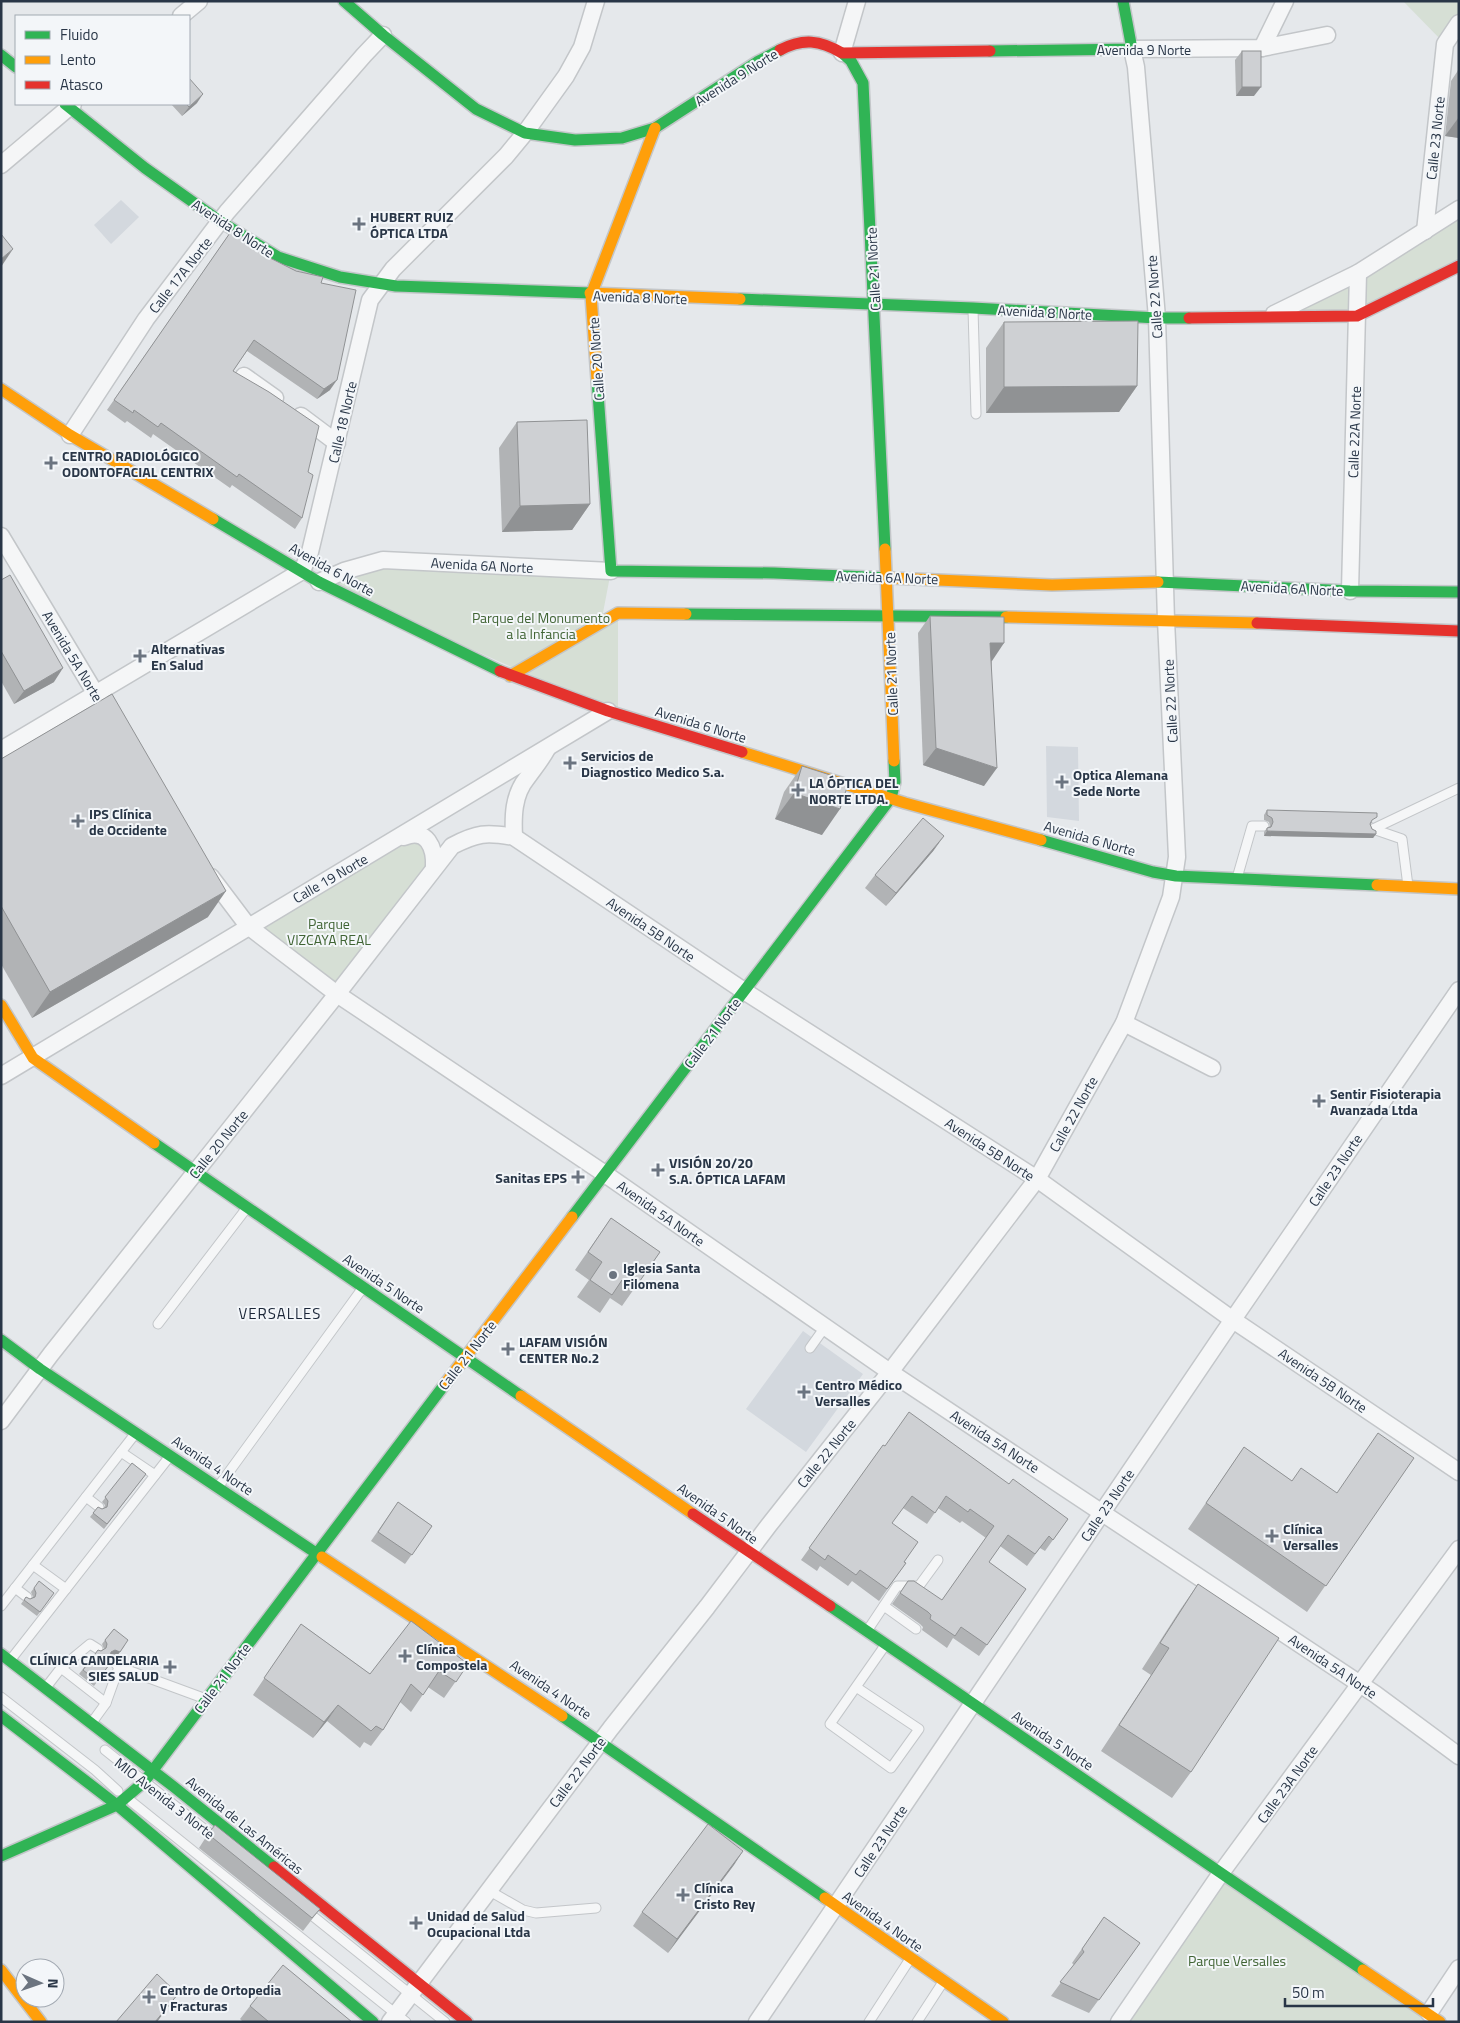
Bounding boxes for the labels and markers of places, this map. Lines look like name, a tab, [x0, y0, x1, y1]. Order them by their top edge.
place label: HUBERT RUIZ ÓPTICA LTDA	[370, 206, 453, 243]
marker: HUBERT RUIZ ÓPTICA LTDA	[352, 217, 366, 231]
place label: CENTRO RADIOLÓGICO ODONTOFACIAL CENTRIX	[62, 445, 214, 482]
marker: CENTRO RADIOLÓGICO ODONTOFACIAL CENTRIX	[44, 456, 58, 470]
place label: Alternativas En Salud	[151, 638, 225, 675]
marker: Alternativas En Salud	[133, 649, 147, 663]
place label: Servicios de Diagnostico Medico S.a.	[581, 745, 724, 782]
marker: Servicios de Diagnostico Medico S.a.	[563, 756, 577, 770]
place label: Optica Alemana Sede Norte	[1073, 764, 1168, 801]
place label: LA ÓPTICA DEL NORTE LTDA.	[809, 772, 899, 809]
marker: Optica Alemana Sede Norte	[1055, 775, 1069, 789]
marker: LA ÓPTICA DEL NORTE LTDA.	[791, 783, 805, 797]
place label: IPS Clínica de Occidente	[89, 803, 167, 840]
marker: IPS Clínica de Occidente	[71, 814, 85, 828]
place label: Sentir Fisioterapia Avanzada Ltda	[1330, 1083, 1441, 1120]
marker: Sentir Fisioterapia Avanzada Ltda	[1312, 1094, 1326, 1108]
place label: VISIÓN 20/20 S.A. ÓPTICA LAFAM	[669, 1152, 786, 1189]
marker: VISIÓN 20/20 S.A. ÓPTICA LAFAM	[651, 1163, 665, 1177]
place label: Sanitas EPS	[495, 1167, 567, 1188]
marker: Sanitas EPS	[571, 1170, 585, 1184]
place label: Iglesia Santa Filomena	[623, 1257, 701, 1294]
marker: Iglesia Santa Filomena	[607, 1269, 619, 1281]
place label: LAFAM VISIÓN CENTER No.2	[519, 1331, 608, 1368]
marker: LAFAM VISIÓN CENTER No.2	[501, 1342, 515, 1356]
place label: Centro Médico Versalles	[815, 1374, 902, 1411]
marker: Centro Médico Versalles	[797, 1385, 811, 1399]
place label: Clínica Versalles	[1283, 1518, 1339, 1555]
marker: Clínica Versalles	[1265, 1529, 1279, 1543]
place label: Clínica Compostela	[416, 1638, 488, 1675]
place label: CLÍNICA CANDELARIA SIES SALUD	[29, 1649, 160, 1686]
marker: Clínica Compostela	[398, 1649, 412, 1663]
marker: CLÍNICA CANDELARIA SIES SALUD	[163, 1660, 177, 1674]
place label: Clínica Cristo Rey	[694, 1877, 755, 1914]
marker: Clínica Cristo Rey	[676, 1888, 690, 1902]
place label: Unidad de Salud Ocupacional Ltda	[427, 1905, 530, 1942]
marker: Unidad de Salud Ocupacional Ltda	[409, 1916, 423, 1930]
place label: Centro de Ortopedia y Fracturas	[160, 1979, 281, 2016]
marker: Centro de Ortopedia y Fracturas	[142, 1990, 156, 2004]

